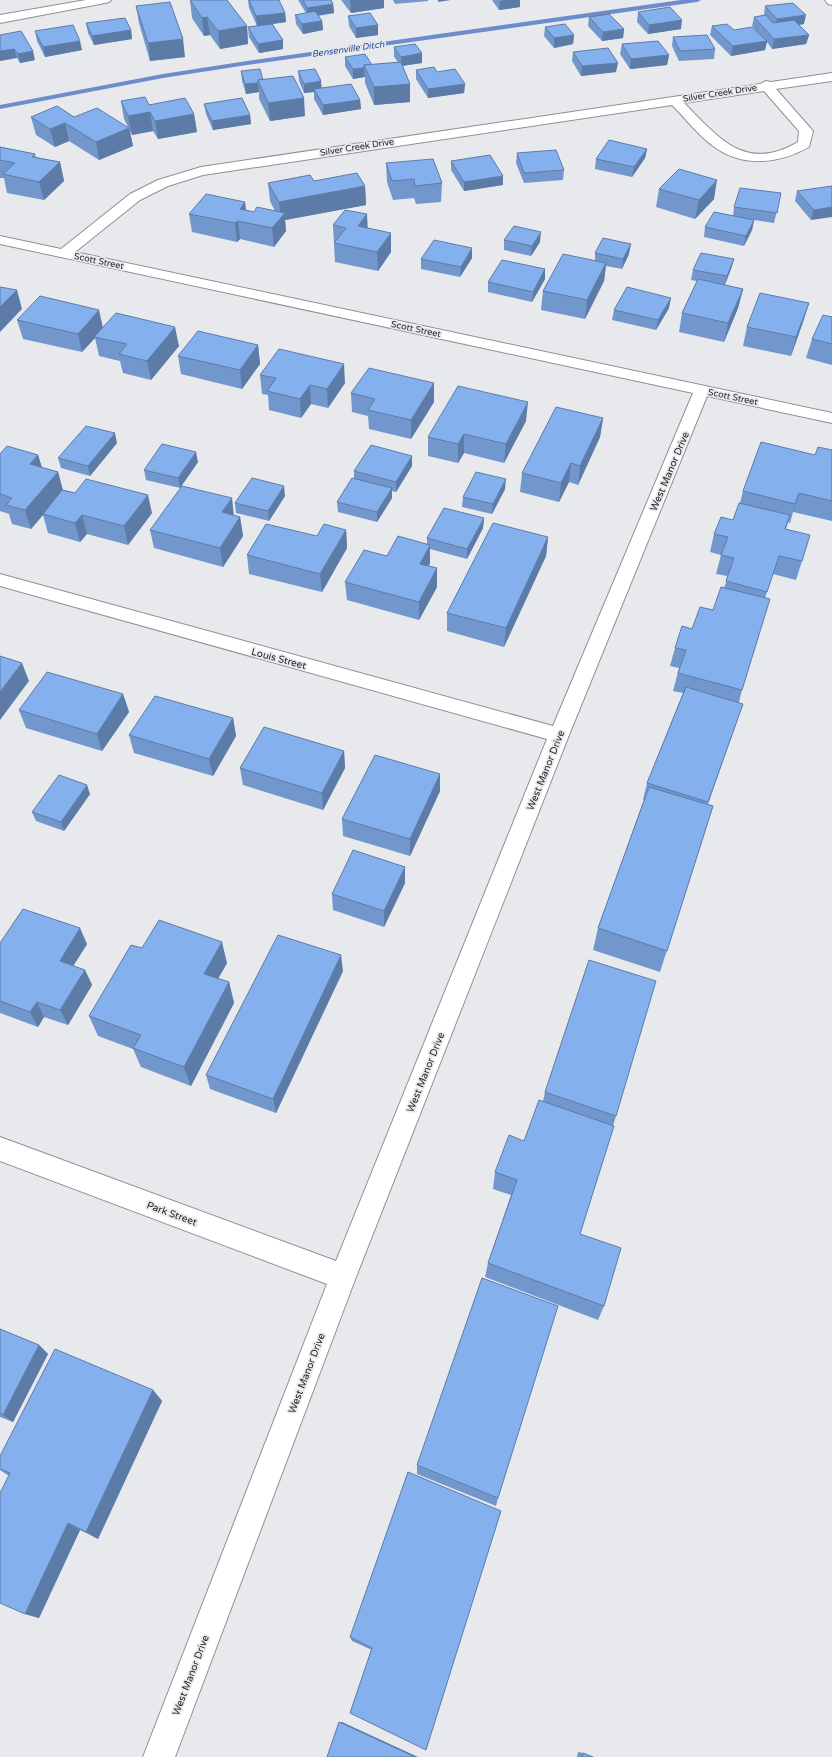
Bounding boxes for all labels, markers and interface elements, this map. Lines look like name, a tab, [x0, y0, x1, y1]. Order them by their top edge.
water label: Bensenville Ditch	[311, 39, 386, 60]
street label: Silver Creek Drive	[682, 82, 758, 105]
street label: Silver Creek Drive	[319, 136, 395, 159]
street label: Scott Street	[73, 251, 125, 272]
street label: Scott Street	[390, 319, 442, 340]
street label: Scott Street	[707, 387, 759, 408]
street label: West Manor Drive	[648, 430, 692, 513]
street label: Louis Street	[250, 646, 308, 672]
street label: West Manor Drive	[524, 728, 568, 812]
street label: West Manor Drive	[404, 1030, 448, 1114]
street label: Park Street	[145, 1199, 199, 1229]
street label: West Manor Drive	[286, 1331, 328, 1415]
street label: West Manor Drive	[170, 1633, 212, 1717]

